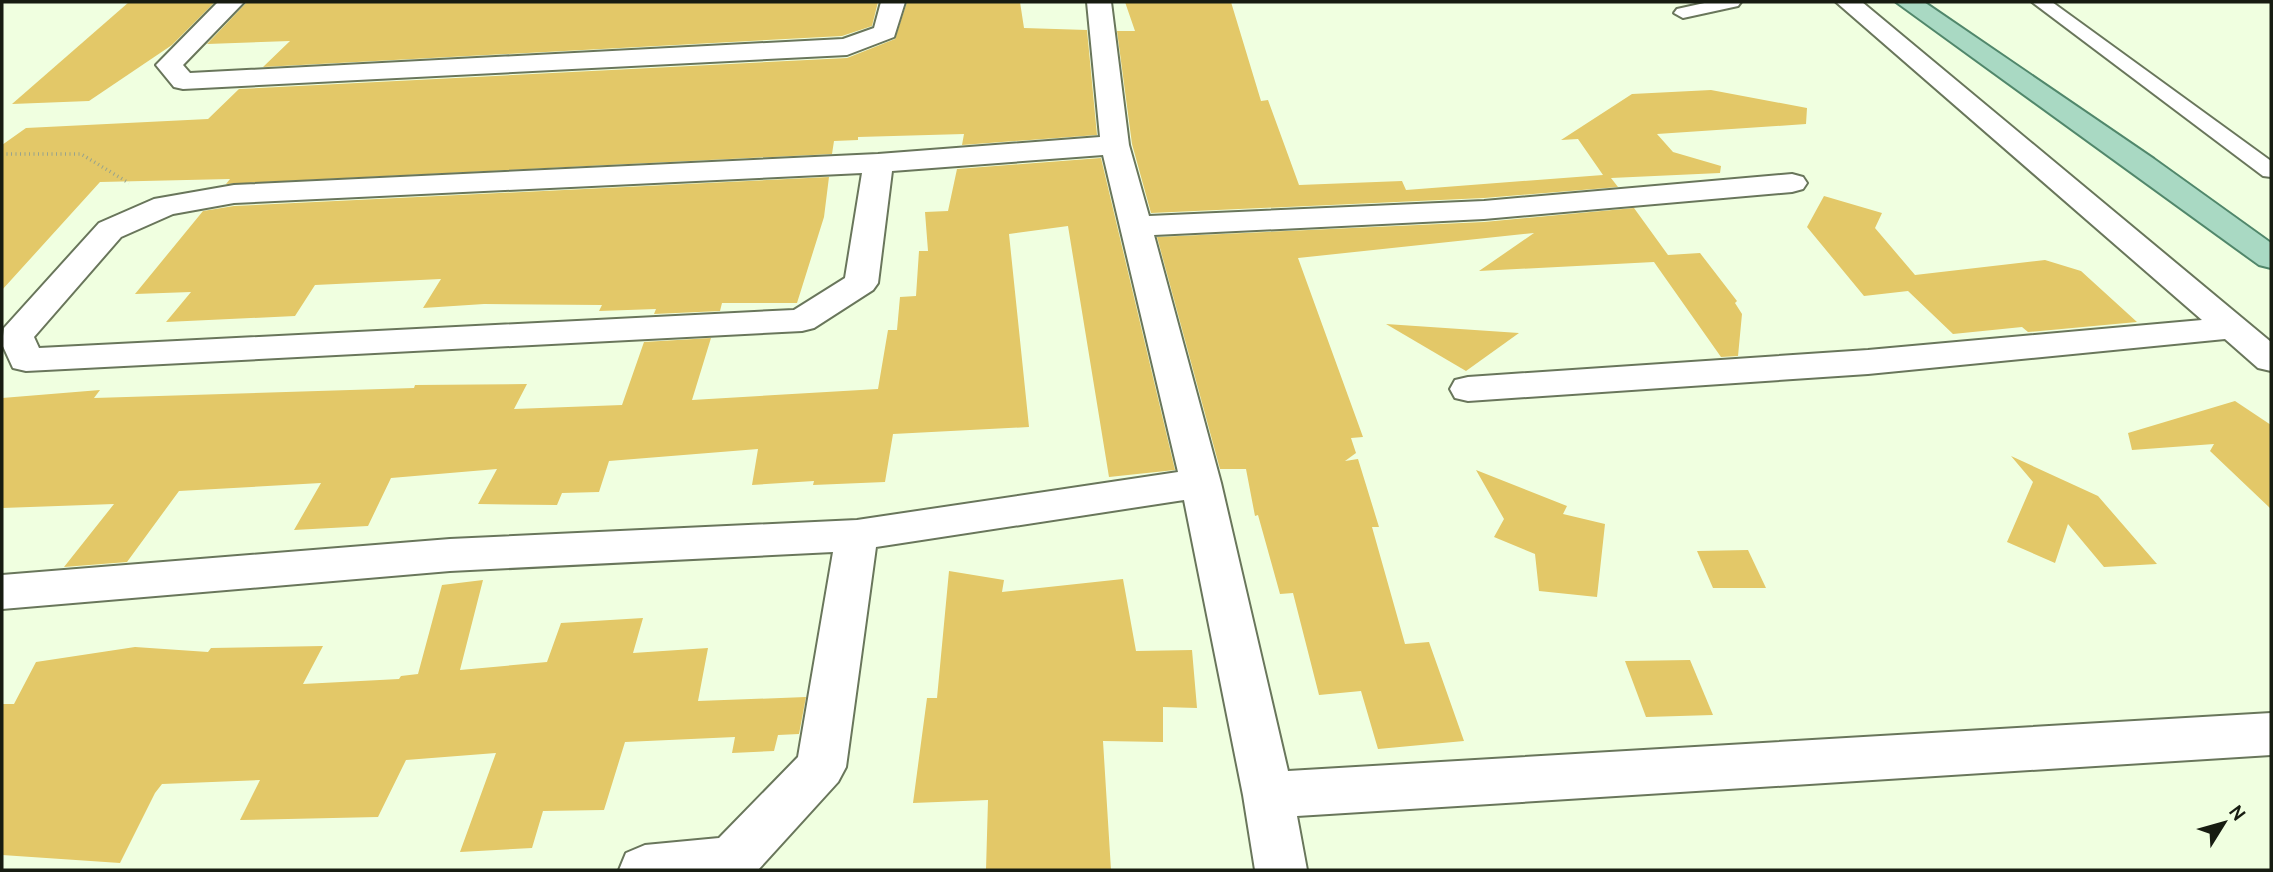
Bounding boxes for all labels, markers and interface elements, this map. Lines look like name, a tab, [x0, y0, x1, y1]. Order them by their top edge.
north arrow	[2189, 788, 2259, 858]
text: N	[2224, 801, 2250, 825]

